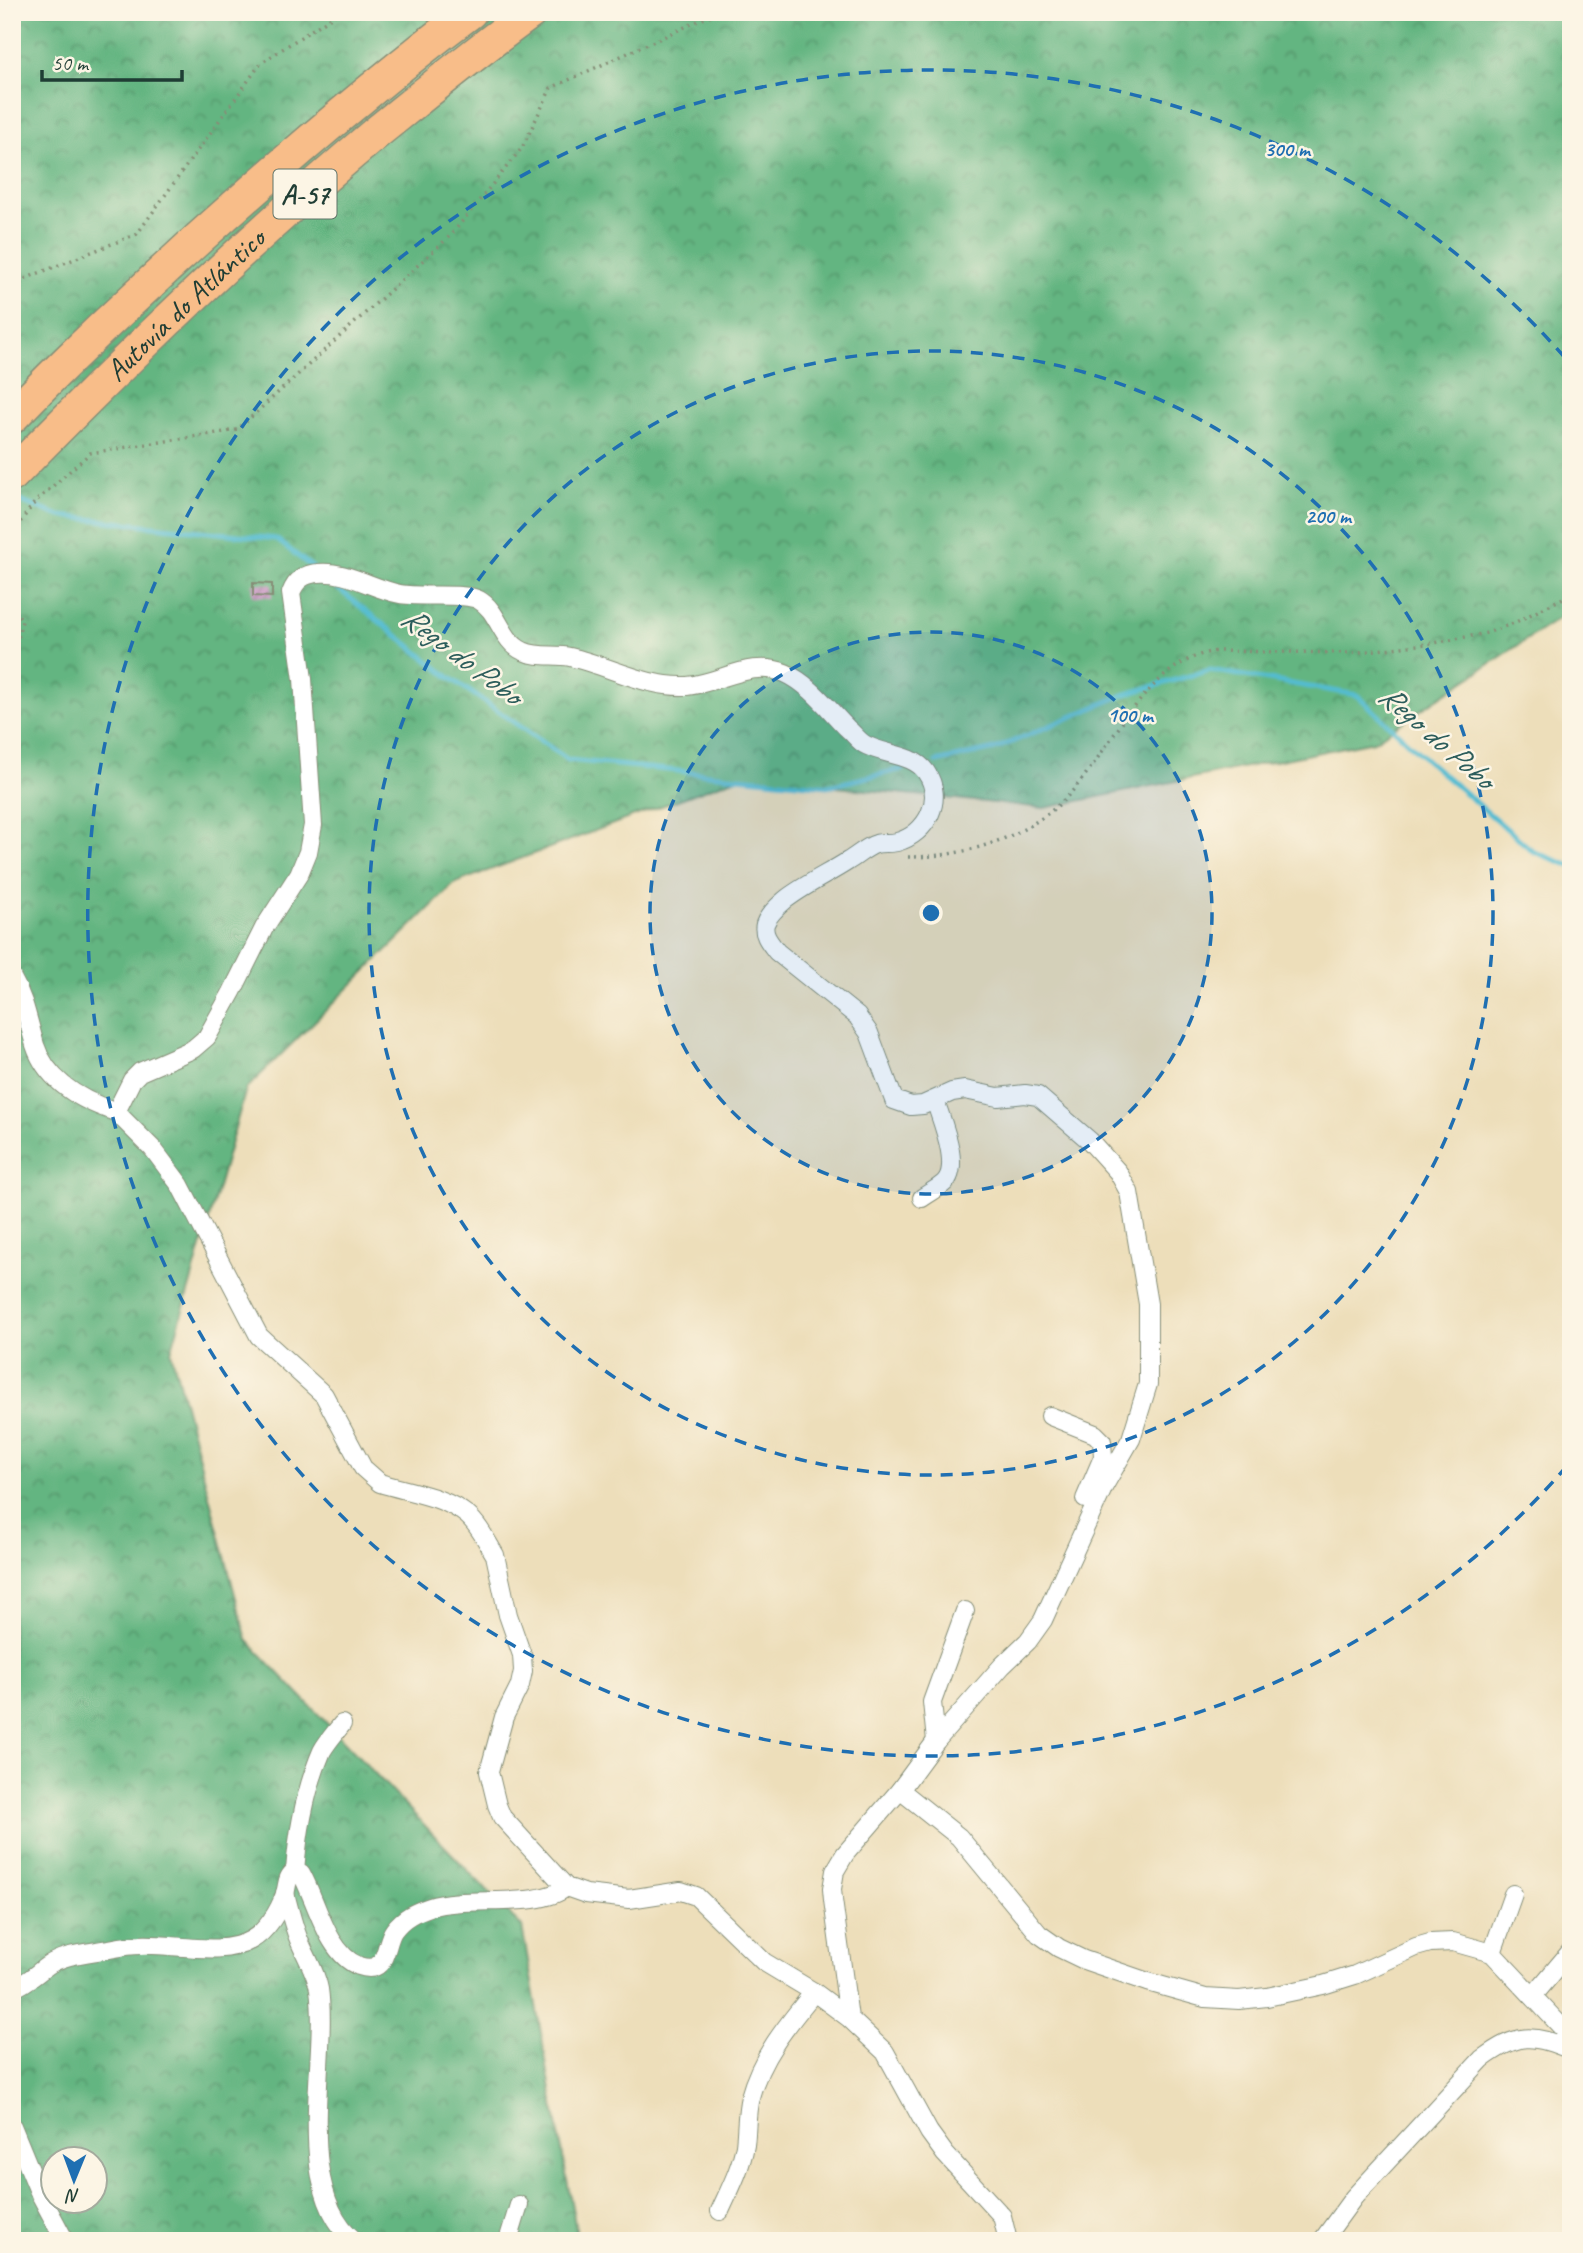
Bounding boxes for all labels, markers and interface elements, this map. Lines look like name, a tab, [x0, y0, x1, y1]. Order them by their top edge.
scale bar	[42, 38, 182, 82]
text: 50 m	[52, 50, 90, 76]
text: 300 m	[1264, 136, 1312, 162]
road number: A-57	[274, 170, 336, 218]
street label: Autovía do Atlántico	[97, 218, 275, 389]
text: 200 m	[1305, 503, 1353, 529]
water label: Rego do Pobo	[394, 597, 534, 717]
water label: Rego do Pobo	[1371, 675, 1507, 801]
text: 100 m	[1107, 702, 1155, 728]
centre of rings	[919, 901, 943, 925]
north arrow	[38, 2144, 108, 2214]
text: N	[64, 2184, 80, 2208]

